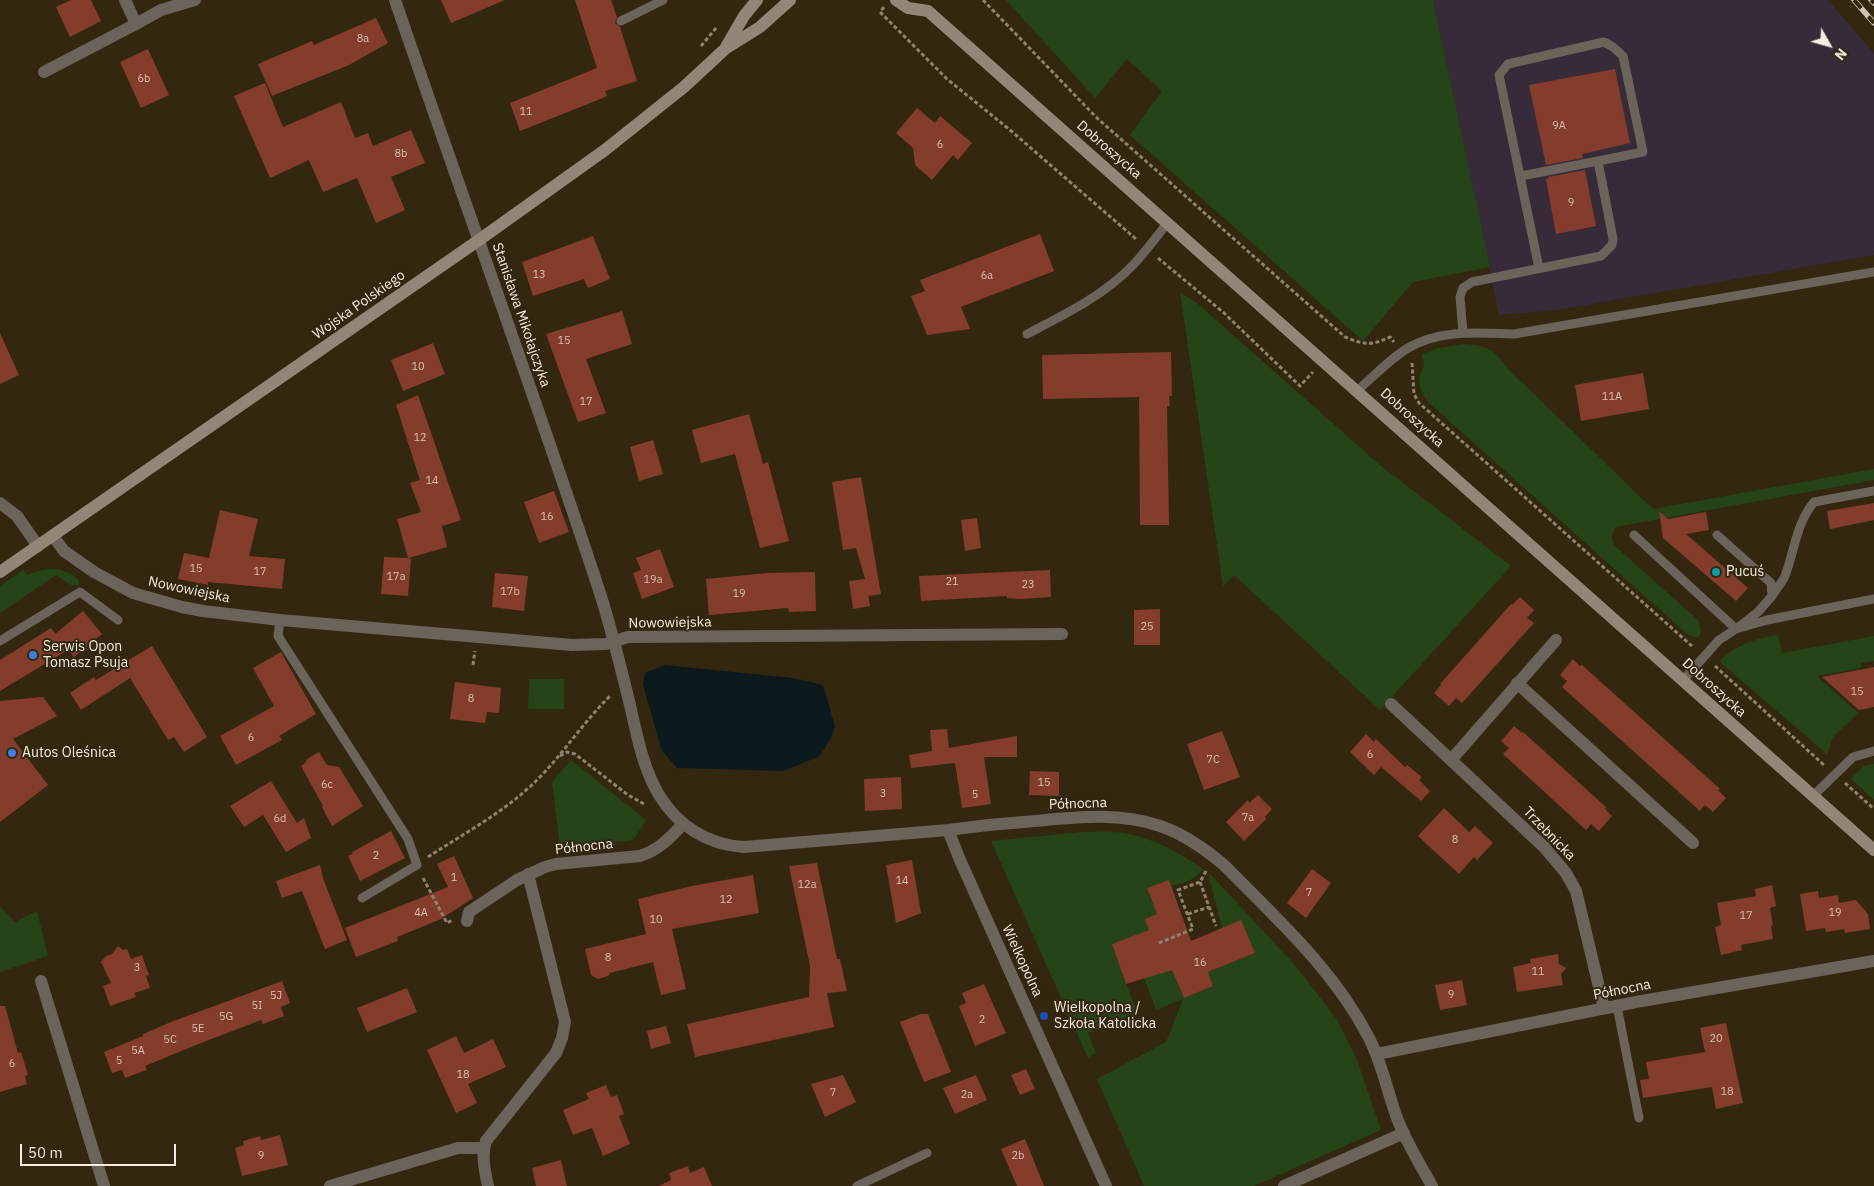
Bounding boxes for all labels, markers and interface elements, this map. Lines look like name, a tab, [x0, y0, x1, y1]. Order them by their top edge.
north arrow	[1804, 20, 1854, 70]
house number: 8a	[357, 32, 369, 46]
text: N	[1831, 45, 1851, 64]
house number: 6b	[138, 72, 150, 86]
house number: 11	[519, 105, 533, 119]
street label: Dobroszycka	[1073, 117, 1145, 183]
house number: 9A	[1552, 119, 1566, 133]
house number: 6	[937, 138, 943, 152]
house number: 8b	[395, 147, 407, 161]
house number: 9	[1568, 196, 1574, 210]
street label: Stanisława Mikołajczyka	[488, 241, 554, 389]
street label: Wojska Polskiego	[310, 267, 408, 343]
house number: 13	[532, 268, 546, 282]
house number: 6a	[981, 269, 993, 283]
house number: 15	[557, 334, 571, 348]
house number: 10	[411, 360, 425, 374]
street label: Dobroszycka	[1377, 385, 1447, 451]
house number: 11A	[1602, 390, 1622, 404]
house number: 17	[579, 395, 593, 409]
house number: 12	[413, 431, 427, 445]
house number: 14	[425, 474, 439, 488]
house number: 16	[540, 510, 554, 524]
house number: 15	[189, 562, 203, 576]
place label: Pucuś	[1726, 564, 1764, 580]
house number: 17	[253, 565, 267, 579]
marker: Pucuś	[1710, 566, 1722, 578]
house number: 17a	[386, 570, 406, 584]
street label: Nowowiejska	[147, 573, 231, 607]
house number: 19a	[643, 573, 663, 587]
house number: 21	[945, 575, 959, 589]
house number: 23	[1021, 578, 1035, 592]
house number: 17b	[500, 585, 520, 599]
house number: 19	[732, 587, 746, 601]
street label: Nowowiejska	[628, 614, 712, 632]
house number: 25	[1140, 620, 1154, 634]
place label: Serwis Opon Tomasz Psuja	[43, 639, 128, 672]
marker: Serwis Opon Tomasz Psuja	[27, 649, 39, 661]
street label: Dobroszycka	[1679, 655, 1749, 721]
house number: 15	[1850, 685, 1864, 699]
house number: 8	[468, 692, 474, 706]
house number: 6	[248, 731, 254, 745]
place label: Autos Oleśnica	[22, 745, 116, 761]
marker: Autos Oleśnica	[6, 747, 18, 759]
house number: 6	[1367, 748, 1373, 762]
house number: 7C	[1206, 753, 1220, 767]
house number: 15	[1037, 776, 1051, 790]
house number: 6c	[321, 778, 333, 792]
house number: 3	[880, 787, 886, 801]
house number: 5	[972, 788, 978, 802]
street label: Północna	[1049, 795, 1107, 813]
street label: Trzebnicka	[1519, 804, 1579, 864]
house number: 7a	[1242, 811, 1254, 825]
house number: 6d	[274, 812, 286, 826]
house number: 8	[1452, 833, 1458, 847]
street label: Północna	[554, 836, 614, 858]
house number: 2	[373, 849, 379, 863]
house number: 1	[451, 871, 457, 885]
house number: 14	[895, 874, 909, 888]
house number: 12a	[797, 878, 817, 892]
house number: 7	[1306, 886, 1312, 900]
house number: 12	[719, 893, 733, 907]
house number: 4A	[414, 906, 428, 920]
house number: 19	[1828, 906, 1842, 920]
house number: 17	[1739, 909, 1753, 923]
house number: 10	[649, 913, 663, 927]
street label: Wielkopolna	[998, 922, 1046, 1000]
house number: 8	[605, 951, 611, 965]
house number: 16	[1193, 956, 1207, 970]
house number: 3	[134, 961, 140, 975]
house number: 11	[1531, 965, 1545, 979]
street label: Północna	[1592, 976, 1652, 1004]
house number: 9	[1448, 988, 1454, 1002]
house number: 5J	[270, 989, 282, 1003]
house number: 5I	[252, 999, 262, 1013]
place label: Wielkopolna / Szkoła Katolicka	[1054, 1000, 1156, 1032]
house number: 5G	[219, 1010, 233, 1024]
marker: Wielkopolna / Szkoła Katolicka	[1038, 1010, 1050, 1022]
house number: 2	[979, 1013, 985, 1027]
house number: 5E	[191, 1022, 205, 1036]
house number: 20	[1709, 1032, 1723, 1046]
house number: 5C	[163, 1033, 177, 1047]
house number: 5A	[131, 1044, 145, 1058]
house number: 5	[116, 1054, 122, 1068]
house number: 6	[9, 1057, 15, 1071]
house number: 18	[456, 1068, 470, 1082]
house number: 18	[1720, 1085, 1734, 1099]
house number: 7	[830, 1086, 836, 1100]
house number: 2a	[961, 1088, 973, 1102]
scale bar	[22, 1134, 179, 1166]
text: 50 m	[28, 1143, 63, 1162]
house number: 9	[258, 1149, 264, 1163]
house number: 2b	[1012, 1149, 1024, 1163]

